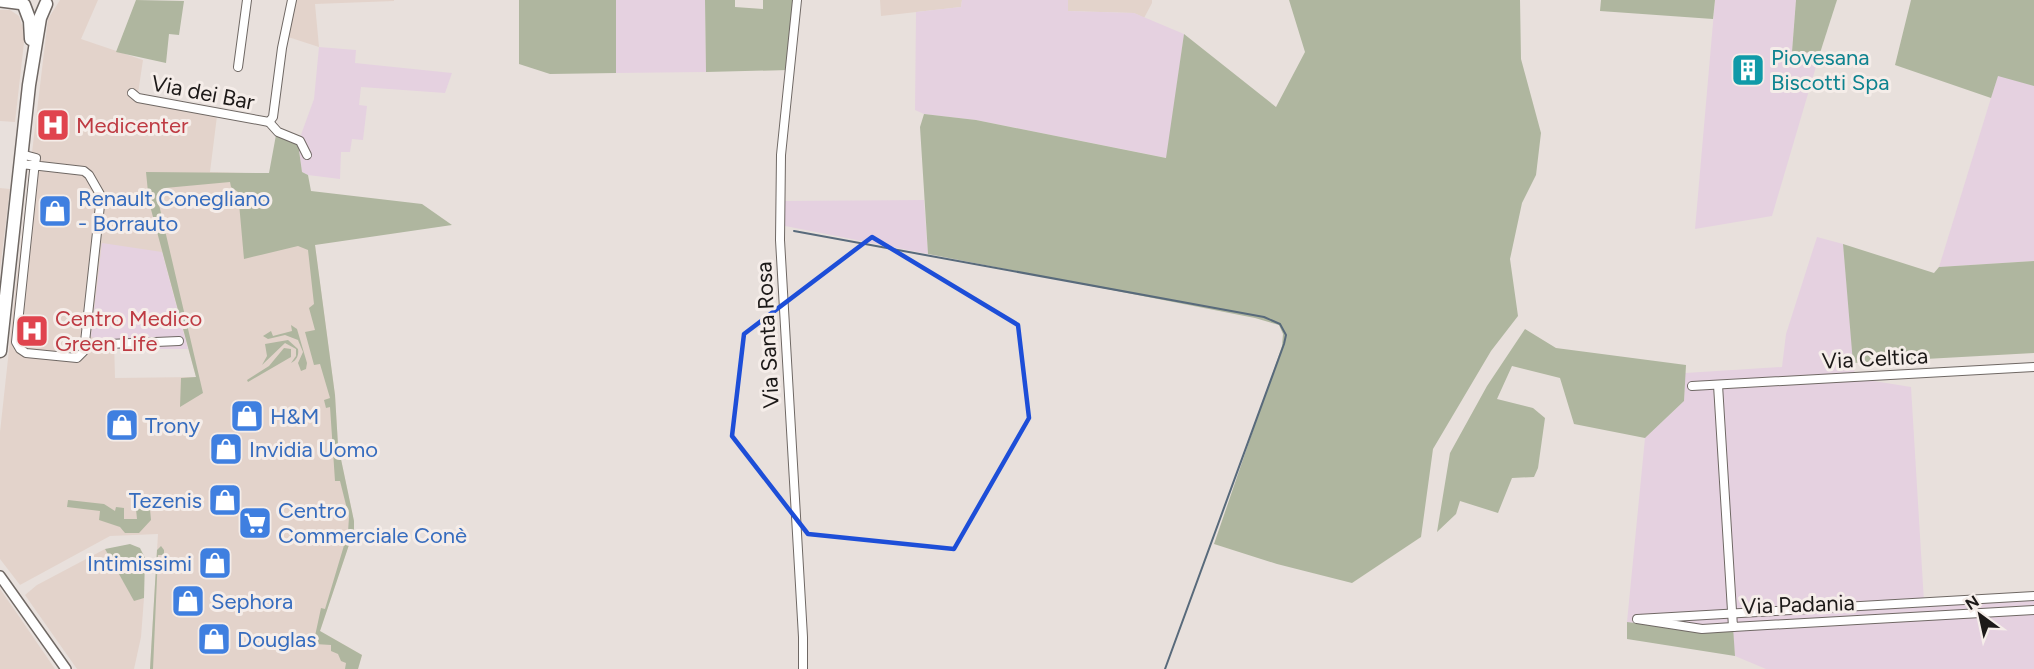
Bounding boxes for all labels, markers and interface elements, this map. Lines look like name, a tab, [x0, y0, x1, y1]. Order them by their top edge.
place label: Piovesana Biscotti Spa	[1771, 44, 1889, 96]
building icon: Piovesana Biscotti Spa	[1730, 52, 1766, 88]
street label: Via dei Bar	[149, 69, 257, 116]
hospital icon: Medicenter	[35, 107, 71, 143]
place label: Medicenter	[76, 112, 189, 139]
place label: Renault Conegliano - Borrauto	[78, 185, 270, 237]
shop icon: Renault Conegliano - Borrauto	[37, 193, 73, 229]
street label: Via Santa Rosa	[750, 261, 785, 409]
place label: Centro Medico Green Life	[55, 305, 202, 357]
hospital icon: Centro Medico Green Life	[14, 313, 50, 349]
street label: Via Celtica	[1821, 342, 1929, 375]
shop icon: H&M	[229, 398, 265, 434]
place label: H&M	[270, 403, 319, 430]
shop icon: Trony	[104, 407, 140, 443]
place label: Trony	[145, 412, 200, 439]
shop icon: Invidia Uomo	[208, 431, 244, 467]
place label: Invidia Uomo	[249, 436, 378, 463]
shop icon: Tezenis	[207, 482, 243, 518]
place label: Tezenis	[129, 487, 202, 514]
place label: Centro Commerciale Conè	[278, 497, 467, 549]
supermarket icon: Centro Commerciale Conè	[237, 505, 273, 541]
shop icon: Intimissimi	[197, 545, 233, 581]
place label: Intimissimi	[87, 550, 192, 577]
shop icon: Sephora	[170, 583, 206, 619]
north arrow	[1950, 585, 2010, 645]
place label: Sephora	[211, 588, 293, 615]
street label: Via Padania	[1741, 589, 1855, 620]
text: N	[1962, 592, 1982, 614]
shop icon: Douglas	[196, 621, 232, 657]
place label: Douglas	[237, 626, 316, 653]

